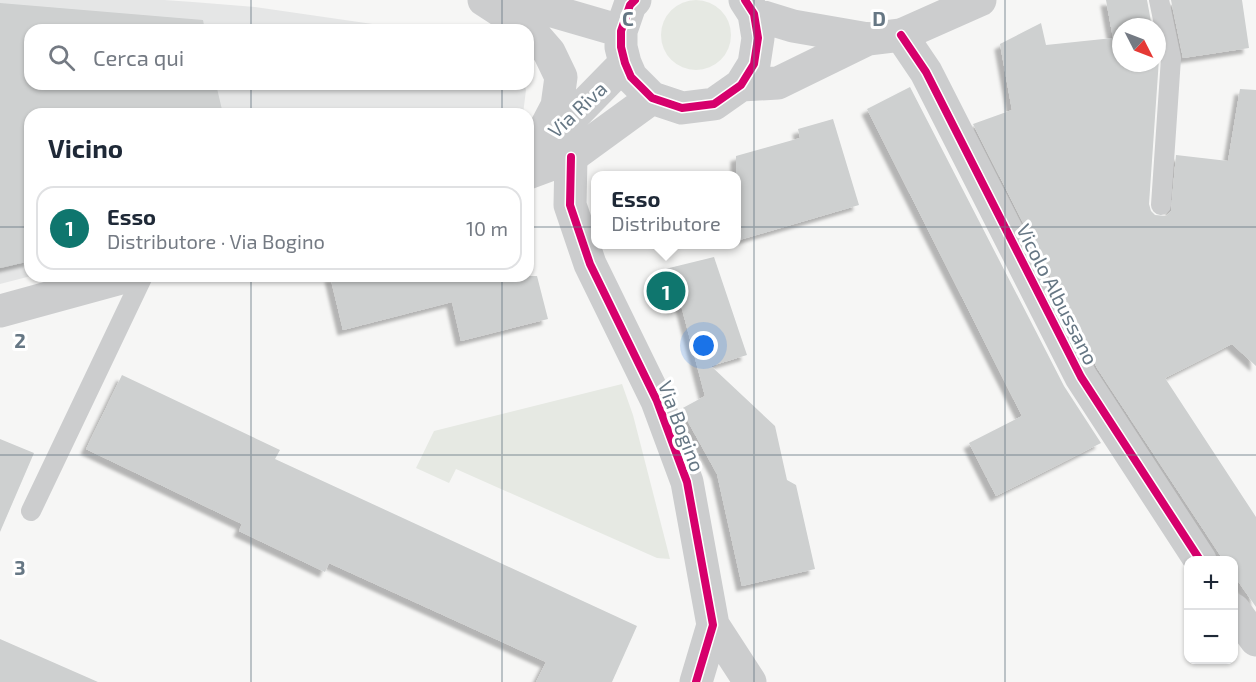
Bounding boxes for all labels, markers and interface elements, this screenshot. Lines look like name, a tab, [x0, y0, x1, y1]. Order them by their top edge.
text: C	[622, 6, 634, 30]
text: D	[872, 6, 886, 30]
north arrow	[1112, 18, 1166, 72]
search box	[24, 24, 534, 90]
icon: search	[45, 41, 78, 74]
text: Cerca qui	[93, 44, 184, 70]
street label: Via Riva	[543, 76, 611, 142]
text: Vicino	[48, 132, 123, 163]
popup	[591, 171, 741, 249]
text: Esso	[611, 185, 660, 211]
text: Esso	[107, 203, 156, 229]
text: Distributore	[611, 211, 721, 235]
text: 1	[65, 216, 74, 240]
text: 10 m	[466, 216, 508, 240]
street label: Vicolo Albussano	[1012, 220, 1104, 368]
text: Distributore · Via Bogino	[107, 229, 325, 253]
pin: 1	[646, 268, 686, 314]
text: 2	[14, 328, 26, 352]
your location	[689, 331, 718, 360]
street label: Via Bogino	[654, 377, 710, 475]
text: 3	[14, 555, 26, 579]
map controls	[1184, 556, 1238, 664]
button: +	[1184, 556, 1238, 610]
button: −	[1184, 610, 1238, 664]

